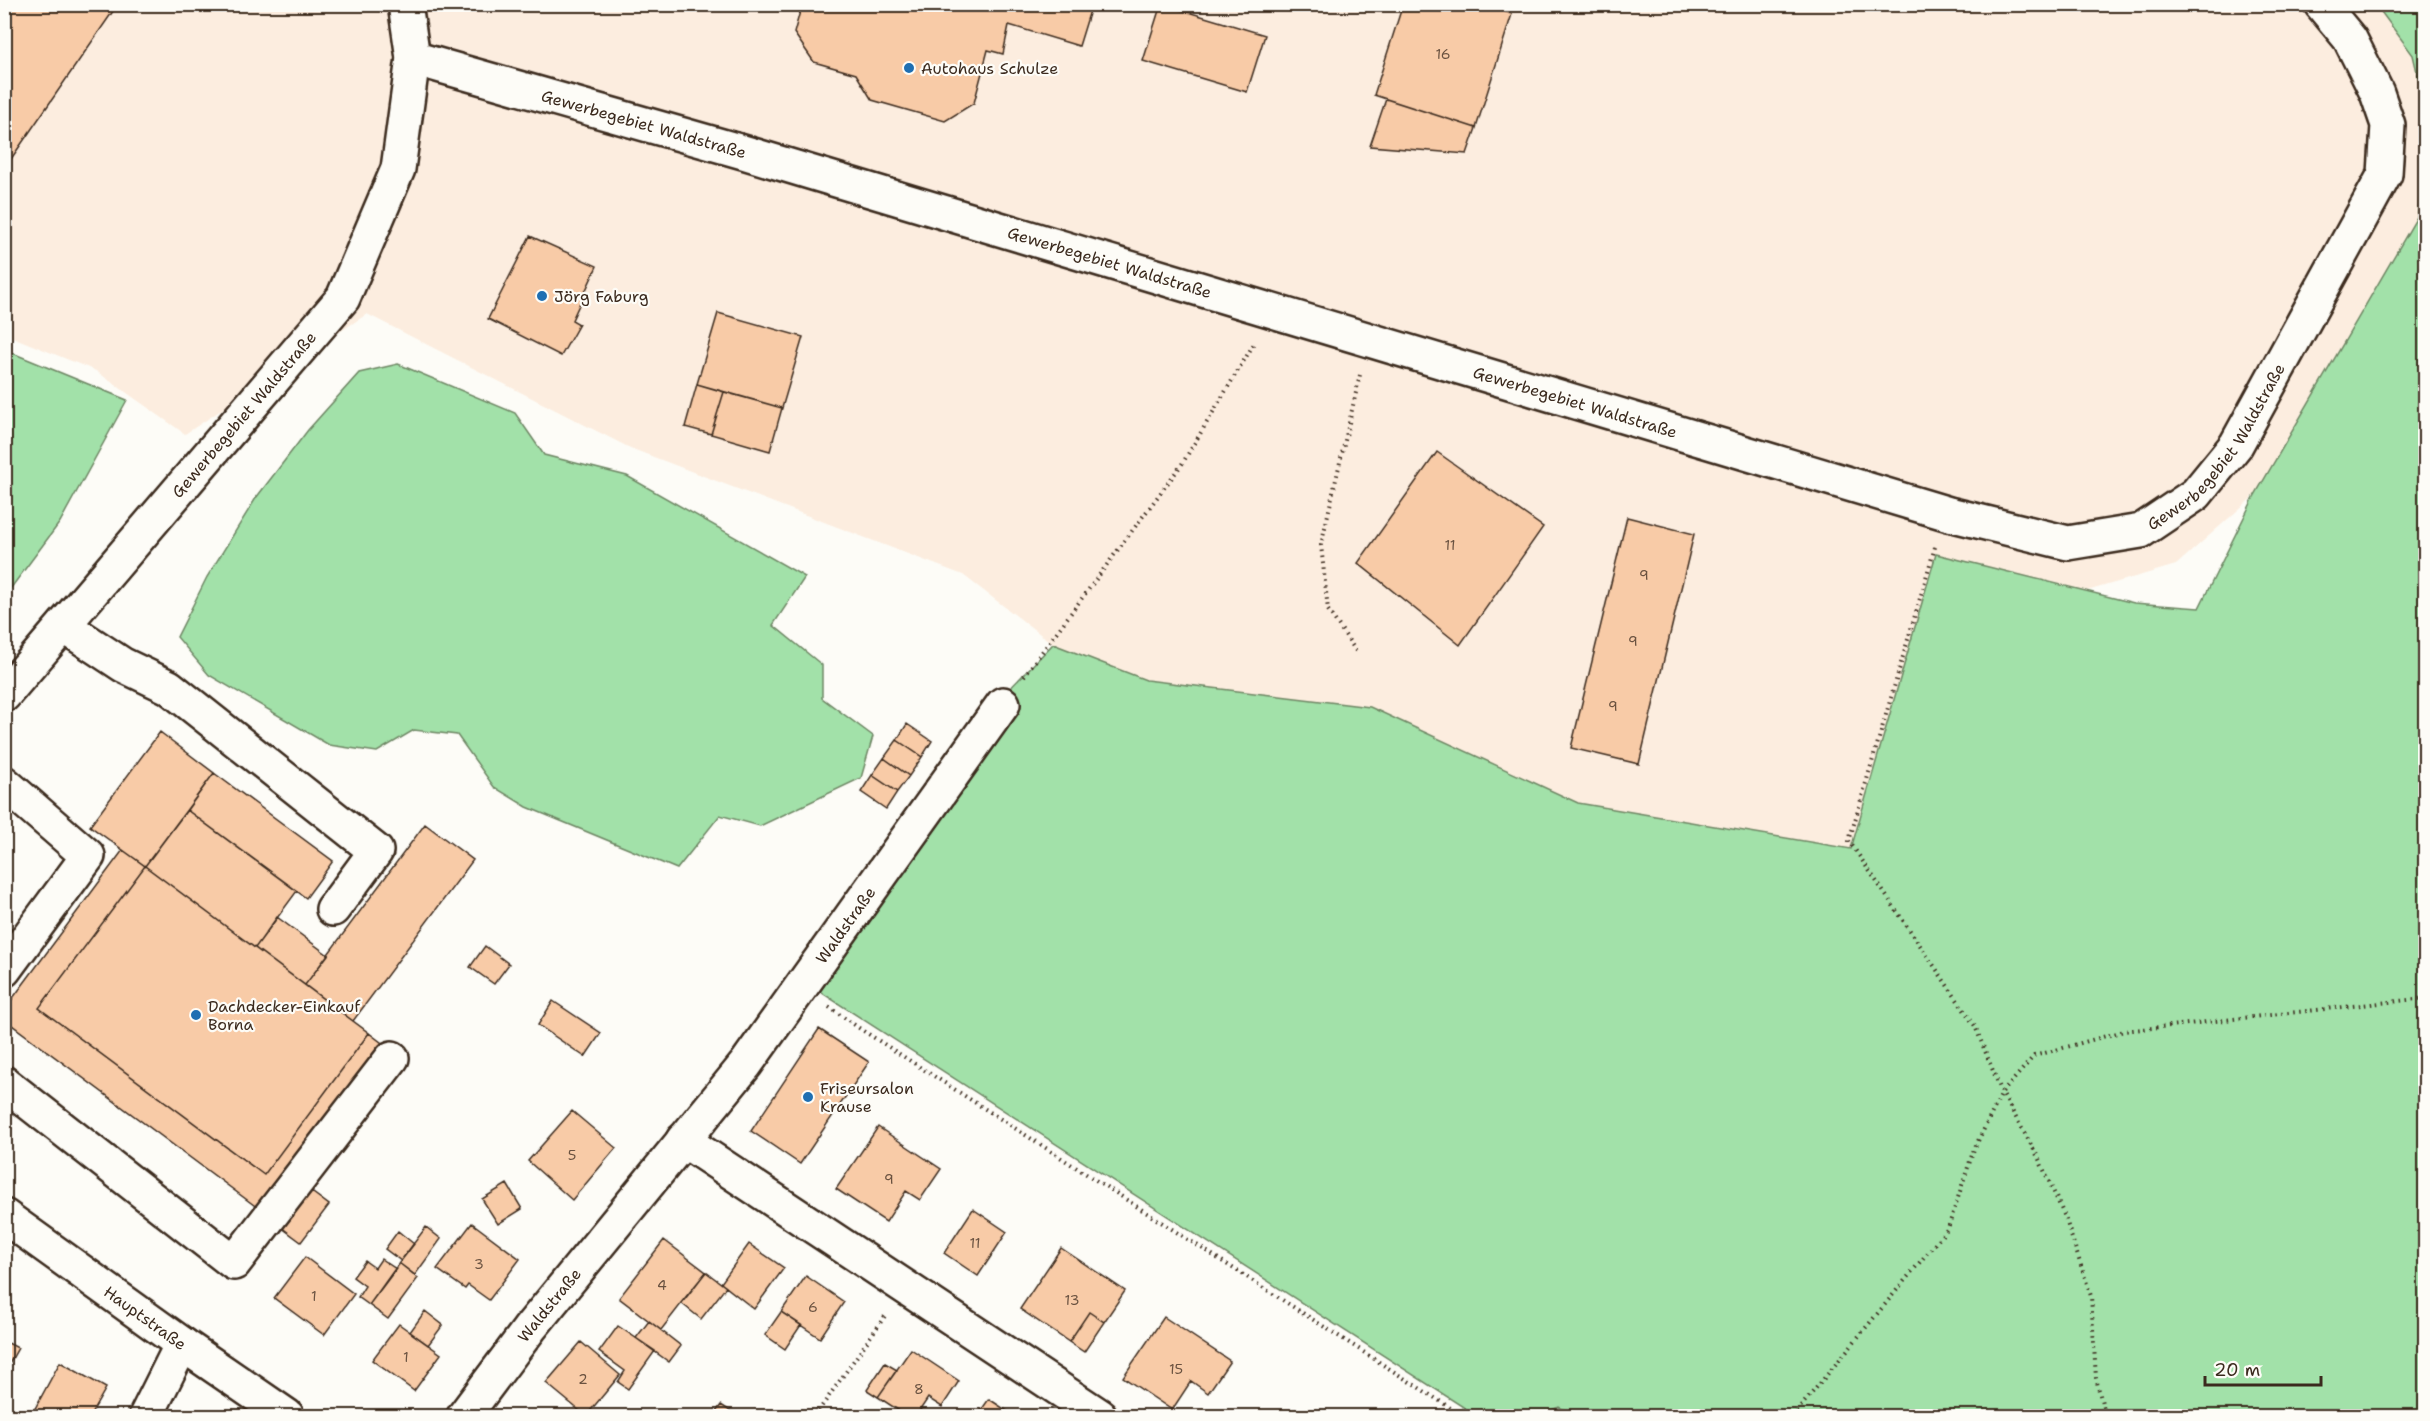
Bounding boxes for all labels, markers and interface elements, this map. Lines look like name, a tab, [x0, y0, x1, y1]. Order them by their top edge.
house number: 16	[1435, 45, 1451, 63]
place label: Autohaus Schulze	[921, 58, 1058, 79]
marker: Autohaus Schulze	[902, 61, 916, 75]
street label: Gewerbegebiet Waldstraße	[539, 85, 749, 163]
street label: Gewerbegebiet Waldstraße	[1005, 222, 1214, 303]
place label: Jörg Faburg	[554, 286, 649, 307]
marker: Jörg Faburg	[535, 289, 549, 303]
street label: Gewerbegebiet Waldstraße	[167, 327, 321, 502]
street label: Gewerbegebiet Waldstraße	[2143, 360, 2290, 535]
street label: Gewerbegebiet Waldstraße	[1470, 362, 1680, 443]
house number: 11	[1444, 536, 1456, 554]
house number: 9	[1639, 566, 1649, 584]
house number: 9	[1628, 632, 1638, 650]
house number: 9	[1608, 697, 1618, 715]
street label: Waldstraße	[811, 883, 880, 968]
place label: Dachdecker-Einkauf Borna	[208, 996, 361, 1035]
marker: Dachdecker-Einkauf Borna	[189, 1008, 203, 1022]
place label: Friseursalon Krause	[820, 1078, 914, 1117]
marker: Friseursalon Krause	[801, 1090, 815, 1104]
house number: 5	[568, 1146, 576, 1164]
house number: 9	[884, 1170, 894, 1188]
house number: 11	[969, 1234, 981, 1252]
house number: 3	[474, 1255, 484, 1273]
street label: Waldstraße	[513, 1264, 586, 1346]
house number: 4	[657, 1276, 667, 1294]
street label: Hauptstraße	[100, 1281, 190, 1355]
house number: 1	[311, 1287, 317, 1305]
house number: 13	[1065, 1291, 1079, 1309]
house number: 6	[808, 1298, 818, 1316]
house number: 1	[403, 1348, 409, 1366]
scale bar	[2205, 1349, 2320, 1387]
text: 20 m	[2214, 1358, 2260, 1382]
house number: 15	[1169, 1360, 1183, 1378]
house number: 2	[578, 1370, 588, 1388]
house number: 8	[914, 1380, 924, 1398]

